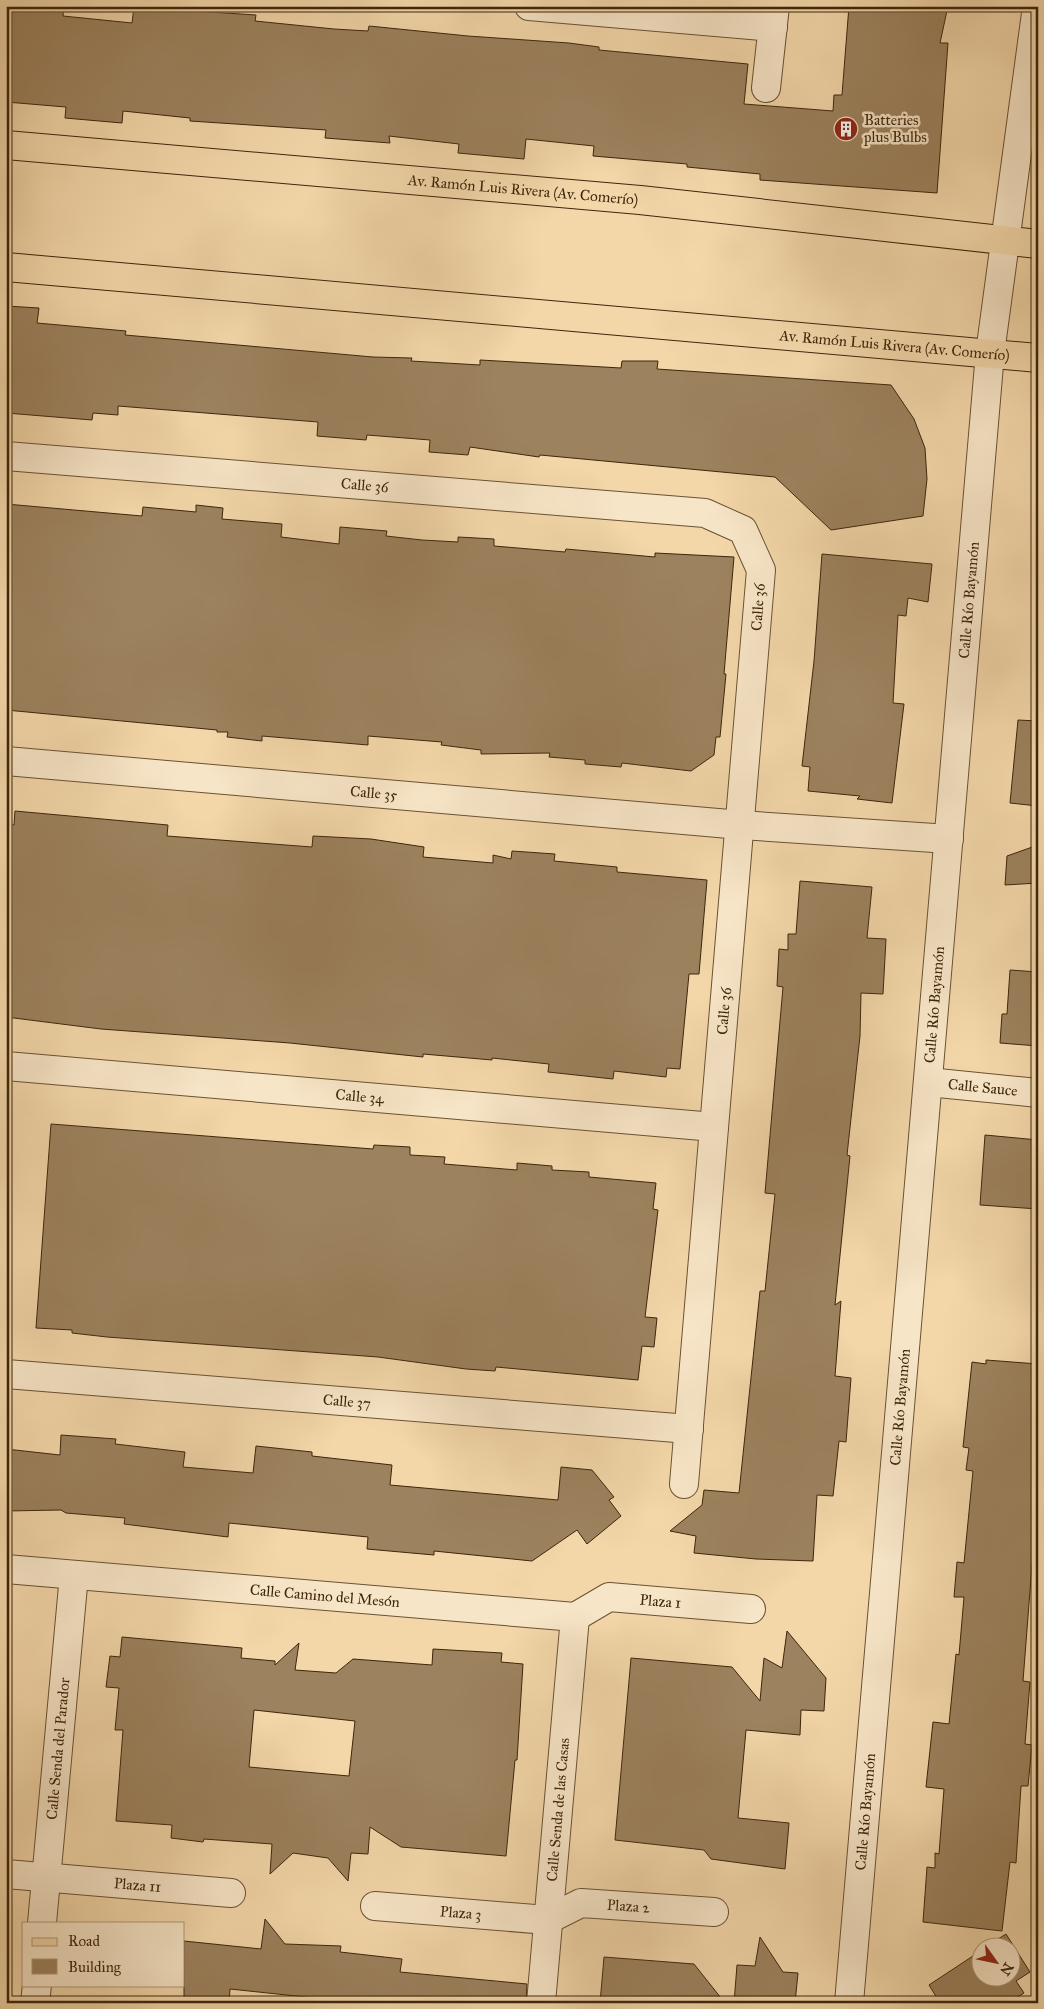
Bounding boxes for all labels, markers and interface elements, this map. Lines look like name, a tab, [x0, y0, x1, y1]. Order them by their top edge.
place label: Batteries plus Bulbs	[863, 111, 927, 146]
building icon: Batteries plus Bulbs	[833, 116, 859, 142]
street label: Av. Ramón Luis Rivera (Av. Comerío)	[406, 171, 639, 210]
street label: Av. Ramón Luis Rivera (Av. Comerío)	[778, 326, 1010, 365]
street label: Calle 36	[340, 474, 391, 496]
street label: Calle Río Bayamón	[955, 541, 983, 659]
street label: Calle 36	[747, 581, 769, 631]
street label: Calle 35	[349, 782, 398, 804]
street label: Calle Río Bayamón	[920, 945, 948, 1064]
street label: Calle 36	[713, 985, 735, 1036]
street label: Calle Sauce	[947, 1075, 1018, 1100]
street label: Calle 34	[335, 1085, 385, 1108]
street label: Calle Río Bayamón	[886, 1348, 914, 1466]
street label: Calle 37	[322, 1391, 372, 1412]
street label: Calle Camino del Mesón	[249, 1581, 401, 1611]
street label: Plaza 1	[639, 1591, 682, 1612]
street label: Calle Senda del Parador	[43, 1676, 74, 1821]
street label: Calle Senda de las Casas	[543, 1737, 573, 1882]
street label: Calle Río Bayamón	[851, 1752, 879, 1871]
street label: Plaza 11	[113, 1874, 162, 1896]
street label: Plaza 2	[606, 1896, 651, 1917]
street label: Plaza 3	[439, 1902, 482, 1924]
legend	[22, 1922, 185, 1986]
text: Road	[68, 1932, 100, 1950]
north arrow	[972, 1936, 1022, 1986]
text: Building	[68, 1958, 122, 1976]
text: N	[996, 1959, 1017, 1979]

